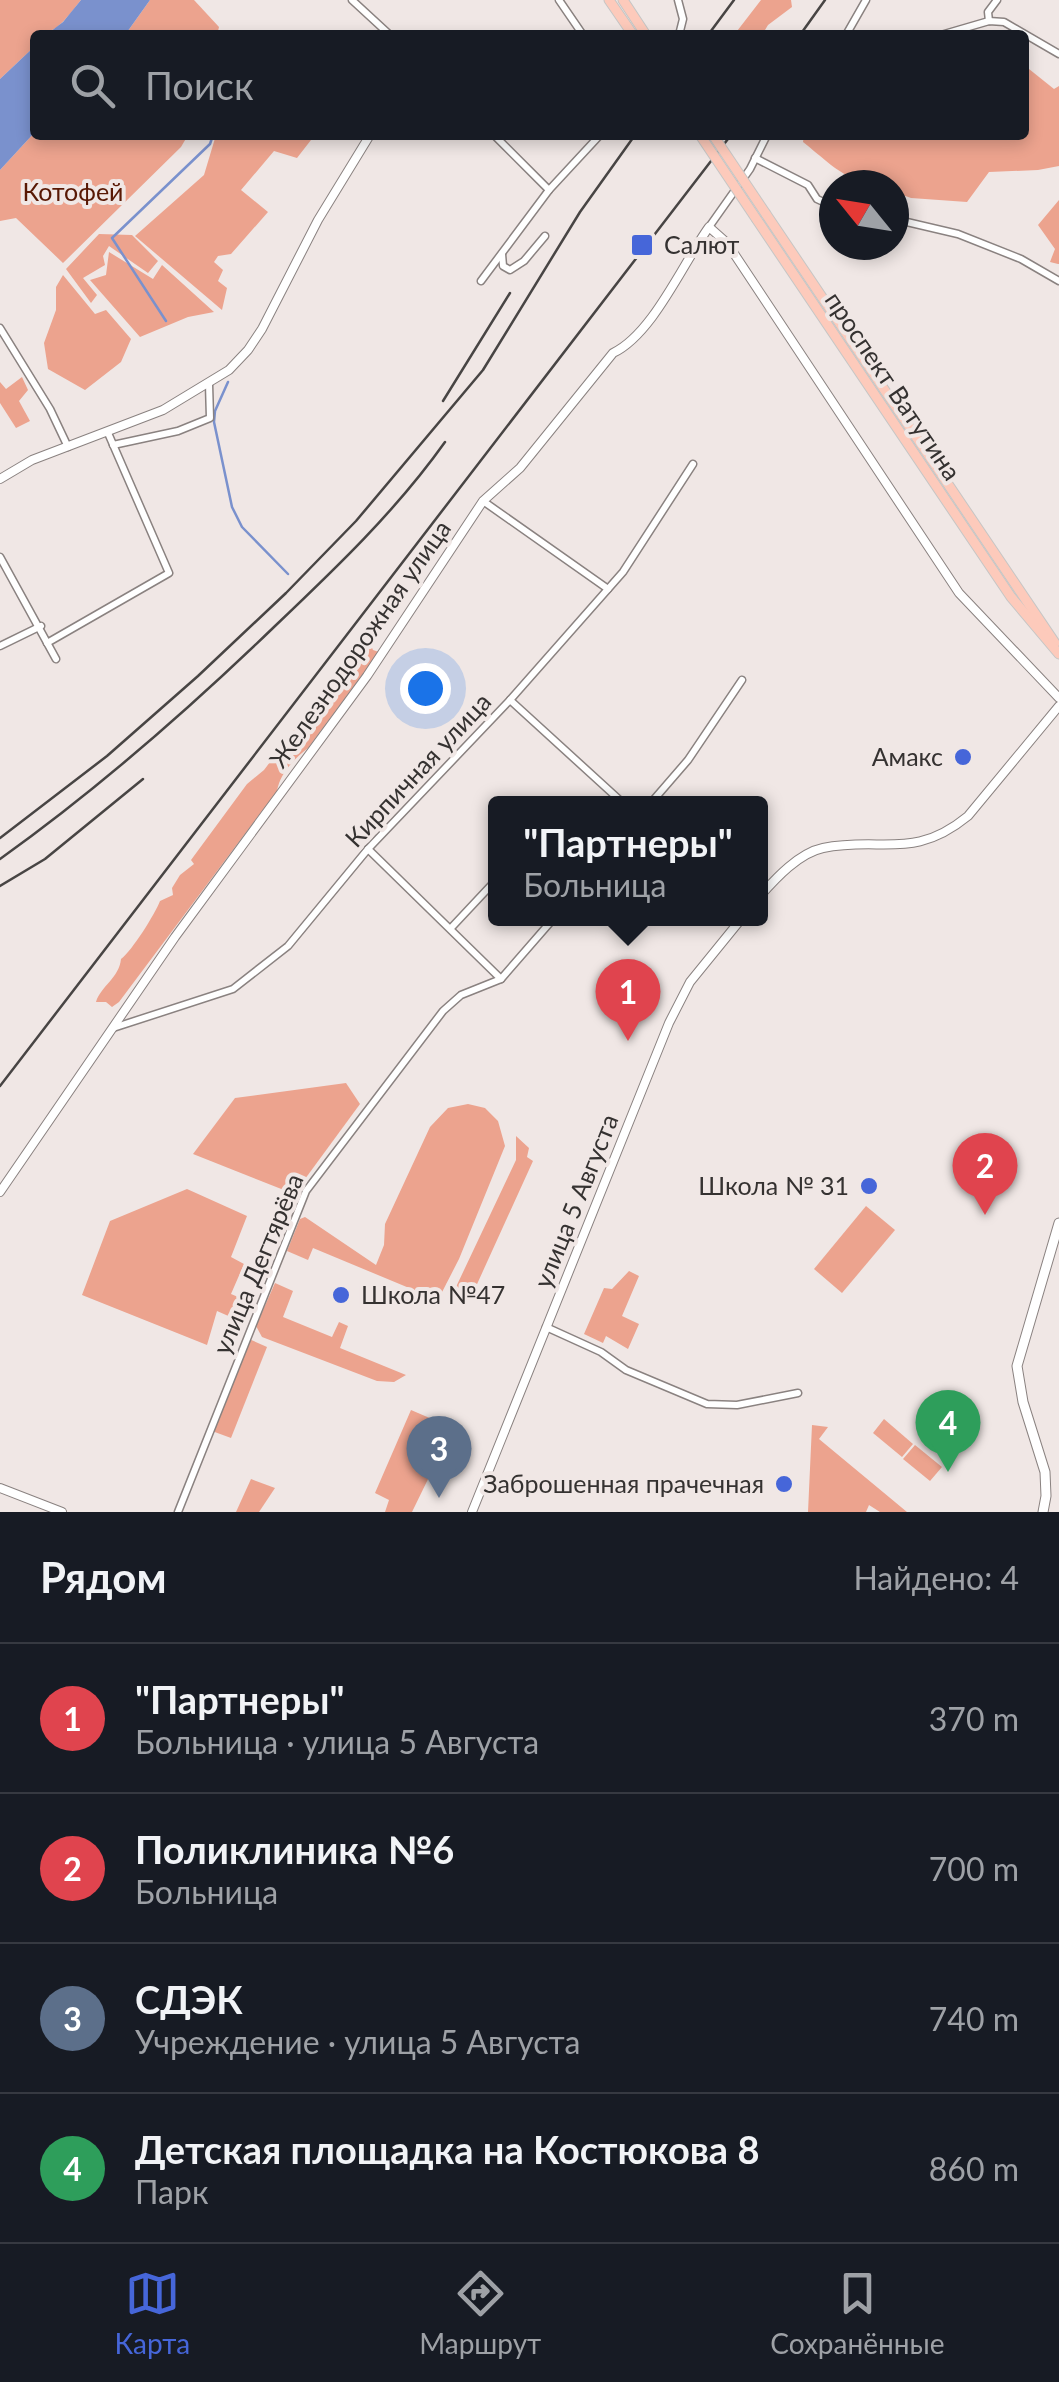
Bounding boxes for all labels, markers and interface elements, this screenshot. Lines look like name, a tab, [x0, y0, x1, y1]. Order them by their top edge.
search box	[30, 30, 1029, 140]
icon: search	[65, 58, 120, 113]
text: Поиск	[145, 62, 254, 108]
north arrow	[819, 170, 909, 260]
park label: Котофей	[23, 176, 123, 206]
place label: Салют	[664, 229, 740, 259]
marker: Салют	[629, 232, 655, 258]
street label: проспект Ватутина	[820, 286, 968, 485]
street label: Железнодорожная улица	[262, 514, 456, 773]
your location	[400, 663, 451, 714]
street label: Кирпичная улица	[338, 686, 496, 853]
place label: Амакс	[872, 741, 943, 771]
marker: Амакс	[952, 746, 974, 768]
popup	[488, 796, 768, 926]
text: "Партнеры"	[523, 819, 733, 865]
text: Больница	[523, 865, 666, 904]
pin: 1	[596, 958, 660, 1041]
street label: улица 5 Августа	[527, 1109, 624, 1292]
pin: 2	[952, 1132, 1018, 1215]
street label: улица Дегтярёва	[205, 1169, 309, 1359]
place label: Школа № 31	[698, 1170, 849, 1200]
marker: Школа № 31	[858, 1175, 880, 1197]
place label: Школа №47	[361, 1279, 505, 1309]
marker: Школа №47	[330, 1284, 352, 1306]
pin: 4	[916, 1390, 980, 1472]
pin: 3	[406, 1416, 472, 1498]
place label: Заброшенная прачечная	[483, 1468, 764, 1498]
marker: Заброшенная прачечная	[773, 1473, 795, 1495]
text: Рядом	[40, 1552, 167, 1602]
text: Найдено: 4	[853, 1558, 1019, 1597]
text: "Партнеры"	[135, 1676, 345, 1722]
text: 1	[63, 1699, 82, 1738]
text: 370 m	[929, 1699, 1019, 1738]
text: Больница · улица 5 Августа	[135, 1722, 539, 1761]
text: Поликлиника №6	[135, 1826, 454, 1872]
text: 2	[63, 1849, 82, 1888]
text: 700 m	[929, 1849, 1019, 1888]
text: Больница	[135, 1872, 278, 1911]
text: СДЭК	[135, 1976, 243, 2022]
text: 3	[63, 1999, 82, 2038]
text: 740 m	[929, 1999, 1019, 2038]
text: Учреждение · улица 5 Августа	[135, 2022, 580, 2061]
text: Детская площадка на Костюкова 8	[135, 2126, 759, 2172]
text: 4	[63, 2149, 82, 2188]
text: 860 m	[929, 2149, 1019, 2188]
text: Парк	[135, 2172, 208, 2211]
tab: Карта	[114, 2266, 190, 2360]
tab: Маршрут	[419, 2266, 541, 2360]
tab: Сохранённые	[770, 2266, 945, 2360]

